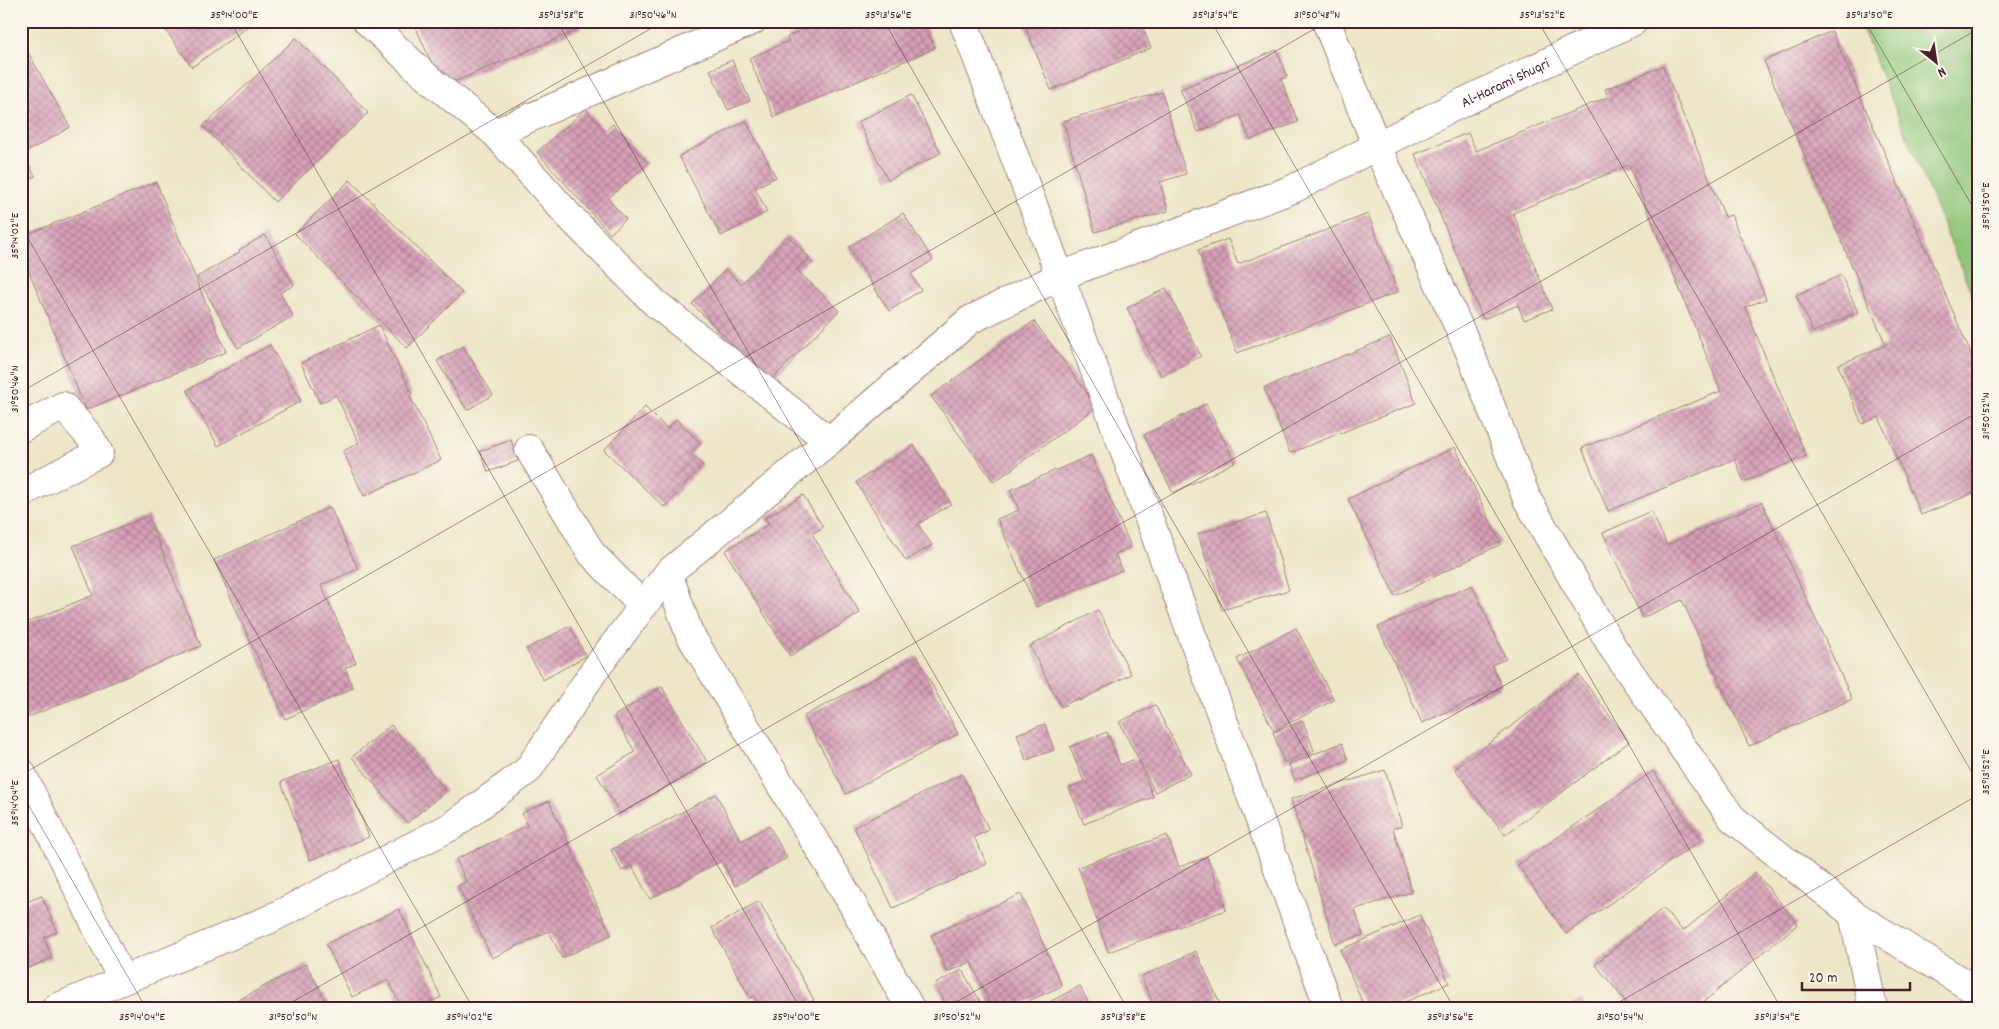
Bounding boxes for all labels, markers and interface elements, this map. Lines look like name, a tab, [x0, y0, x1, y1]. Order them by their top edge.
text: 35°14'00"E	[210, 7, 258, 24]
text: 35°13'58"E	[538, 7, 584, 24]
text: 31°50'46"N	[629, 7, 677, 24]
text: 35°13'56"E	[865, 7, 912, 24]
text: 35°13'54"E	[1192, 7, 1238, 24]
text: 31°50'48"N	[1294, 7, 1340, 24]
text: 35°13'52"E	[1519, 7, 1565, 24]
text: 35°13'50"E	[1846, 7, 1893, 24]
north arrow	[1912, 38, 1962, 88]
street label: Al-Harami Shuqri	[1458, 54, 1554, 115]
text: N	[1933, 61, 1949, 82]
text: 35°13'50"E	[1978, 182, 1995, 229]
text: 35°14'02"E	[7, 212, 24, 259]
text: 31°50'46"N	[7, 365, 24, 413]
text: 31°50'52"N	[1978, 392, 1995, 440]
text: 35°13'52"E	[1978, 749, 1995, 795]
text: 35°14'04"E	[7, 779, 24, 826]
scale bar	[1802, 959, 1909, 991]
text: 20 m	[1809, 968, 1837, 990]
text: 35°14'04"E	[119, 1009, 166, 1026]
text: 31°50'50"N	[269, 1009, 317, 1026]
text: 35°14'02"E	[446, 1009, 493, 1026]
text: 35°14'00"E	[772, 1009, 820, 1026]
text: 31°50'52"N	[933, 1009, 981, 1026]
text: 35°13'58"E	[1100, 1009, 1146, 1026]
text: 35°13'56"E	[1427, 1009, 1474, 1026]
text: 31°50'54"N	[1596, 1009, 1644, 1026]
text: 35°13'54"E	[1754, 1009, 1800, 1026]

